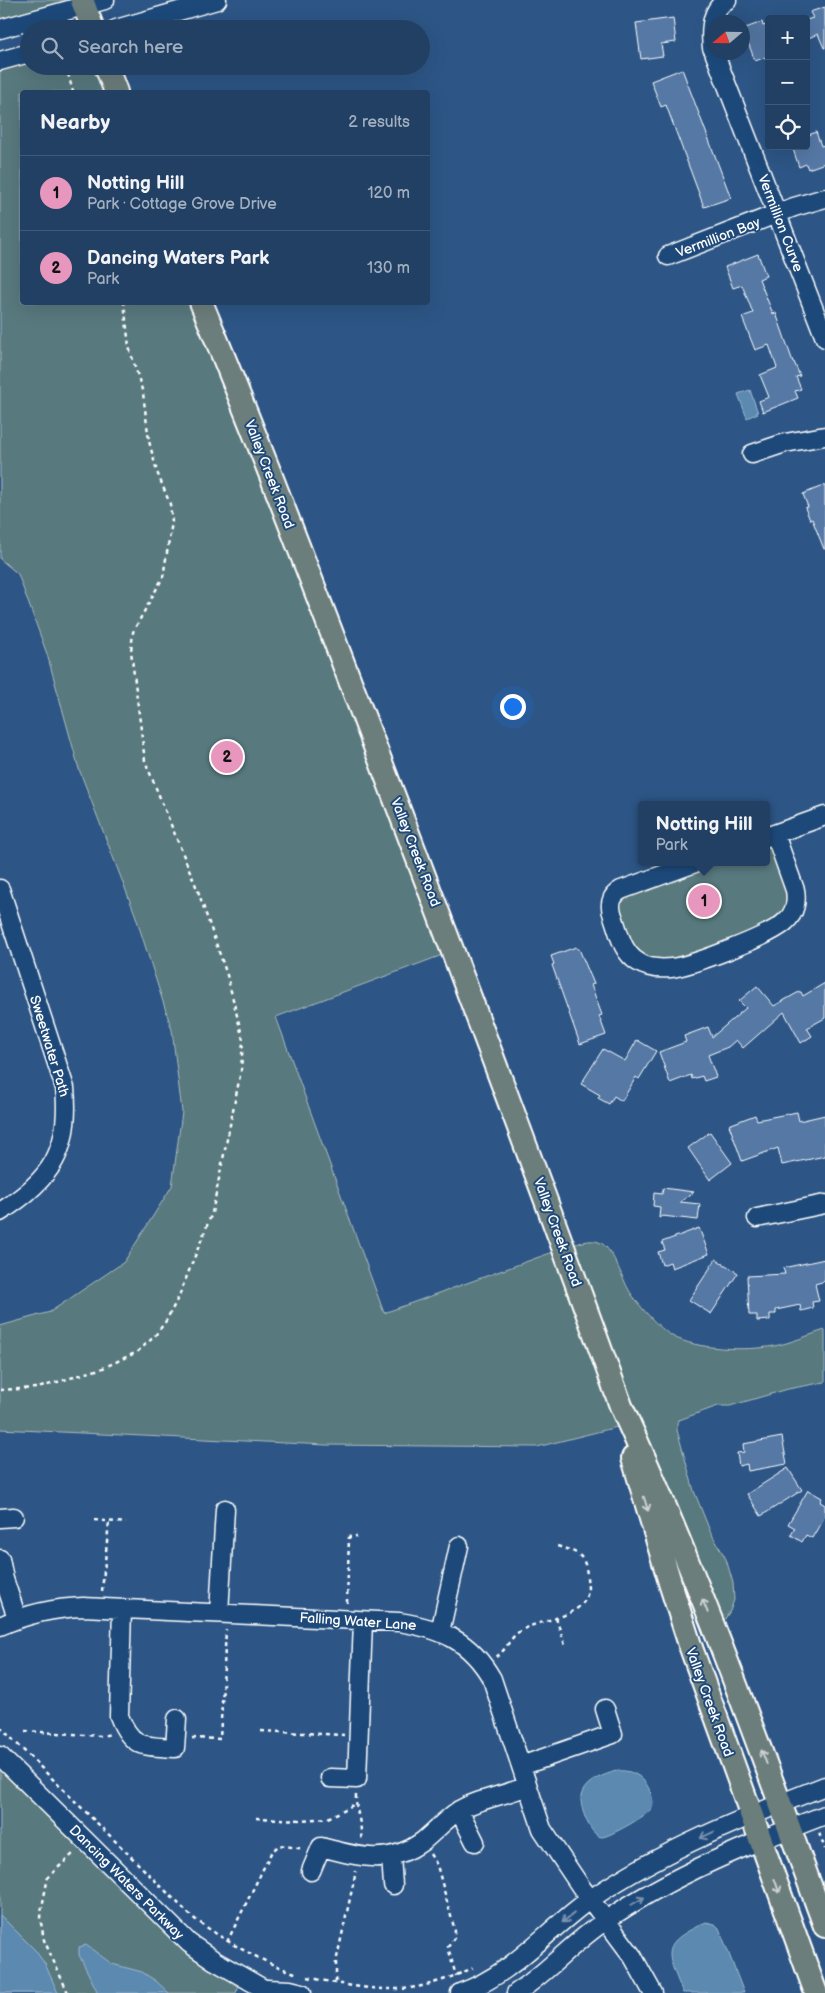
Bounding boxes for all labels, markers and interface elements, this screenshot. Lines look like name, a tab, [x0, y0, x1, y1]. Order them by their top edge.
north arrow	[705, 15, 750, 60]
map controls	[765, 15, 810, 150]
button: +	[765, 15, 810, 60]
search box	[20, 20, 430, 75]
icon: search	[38, 34, 66, 62]
text: Search here	[78, 36, 183, 59]
button: −	[765, 60, 810, 105]
button: locate	[765, 105, 810, 150]
text: Nearby	[40, 110, 110, 135]
text: 2 results	[348, 113, 410, 132]
text: Notting Hill	[87, 172, 184, 195]
street label: Vermillion Curve	[754, 172, 807, 274]
text: 1	[53, 184, 59, 203]
text: 120 m	[367, 184, 410, 203]
text: Park · Cottage Grove Drive	[87, 195, 277, 214]
street label: Vermillion Bay	[674, 213, 763, 261]
text: Dancing Waters Park	[87, 247, 269, 270]
text: 2	[51, 259, 61, 278]
text: 130 m	[367, 259, 410, 278]
text: Park	[87, 270, 119, 289]
street label: Valley Creek Road	[241, 418, 298, 531]
your location	[500, 694, 526, 720]
pin: 2	[211, 738, 243, 776]
street label: Valley Creek Road	[387, 796, 444, 909]
popup	[638, 801, 770, 866]
text: Notting Hill	[655, 813, 753, 836]
text: Park	[655, 836, 688, 855]
pin: 1	[688, 882, 720, 920]
street label: Sweetwater Path	[26, 993, 73, 1099]
street label: Valley Creek Road	[530, 1175, 585, 1289]
one-way arrow	[641, 1495, 651, 1511]
one-way arrow	[700, 1599, 709, 1614]
street label: Falling Water Lane	[299, 1609, 417, 1634]
street label: Valley Creek Road	[682, 1645, 737, 1759]
one-way arrow	[758, 1750, 768, 1765]
street label: Dancing Waters Parkway	[66, 1821, 188, 1944]
one-way arrow	[700, 1831, 715, 1841]
one-way arrow	[773, 1878, 782, 1894]
one-way arrow	[631, 1895, 645, 1905]
one-way arrow	[562, 1912, 575, 1923]

